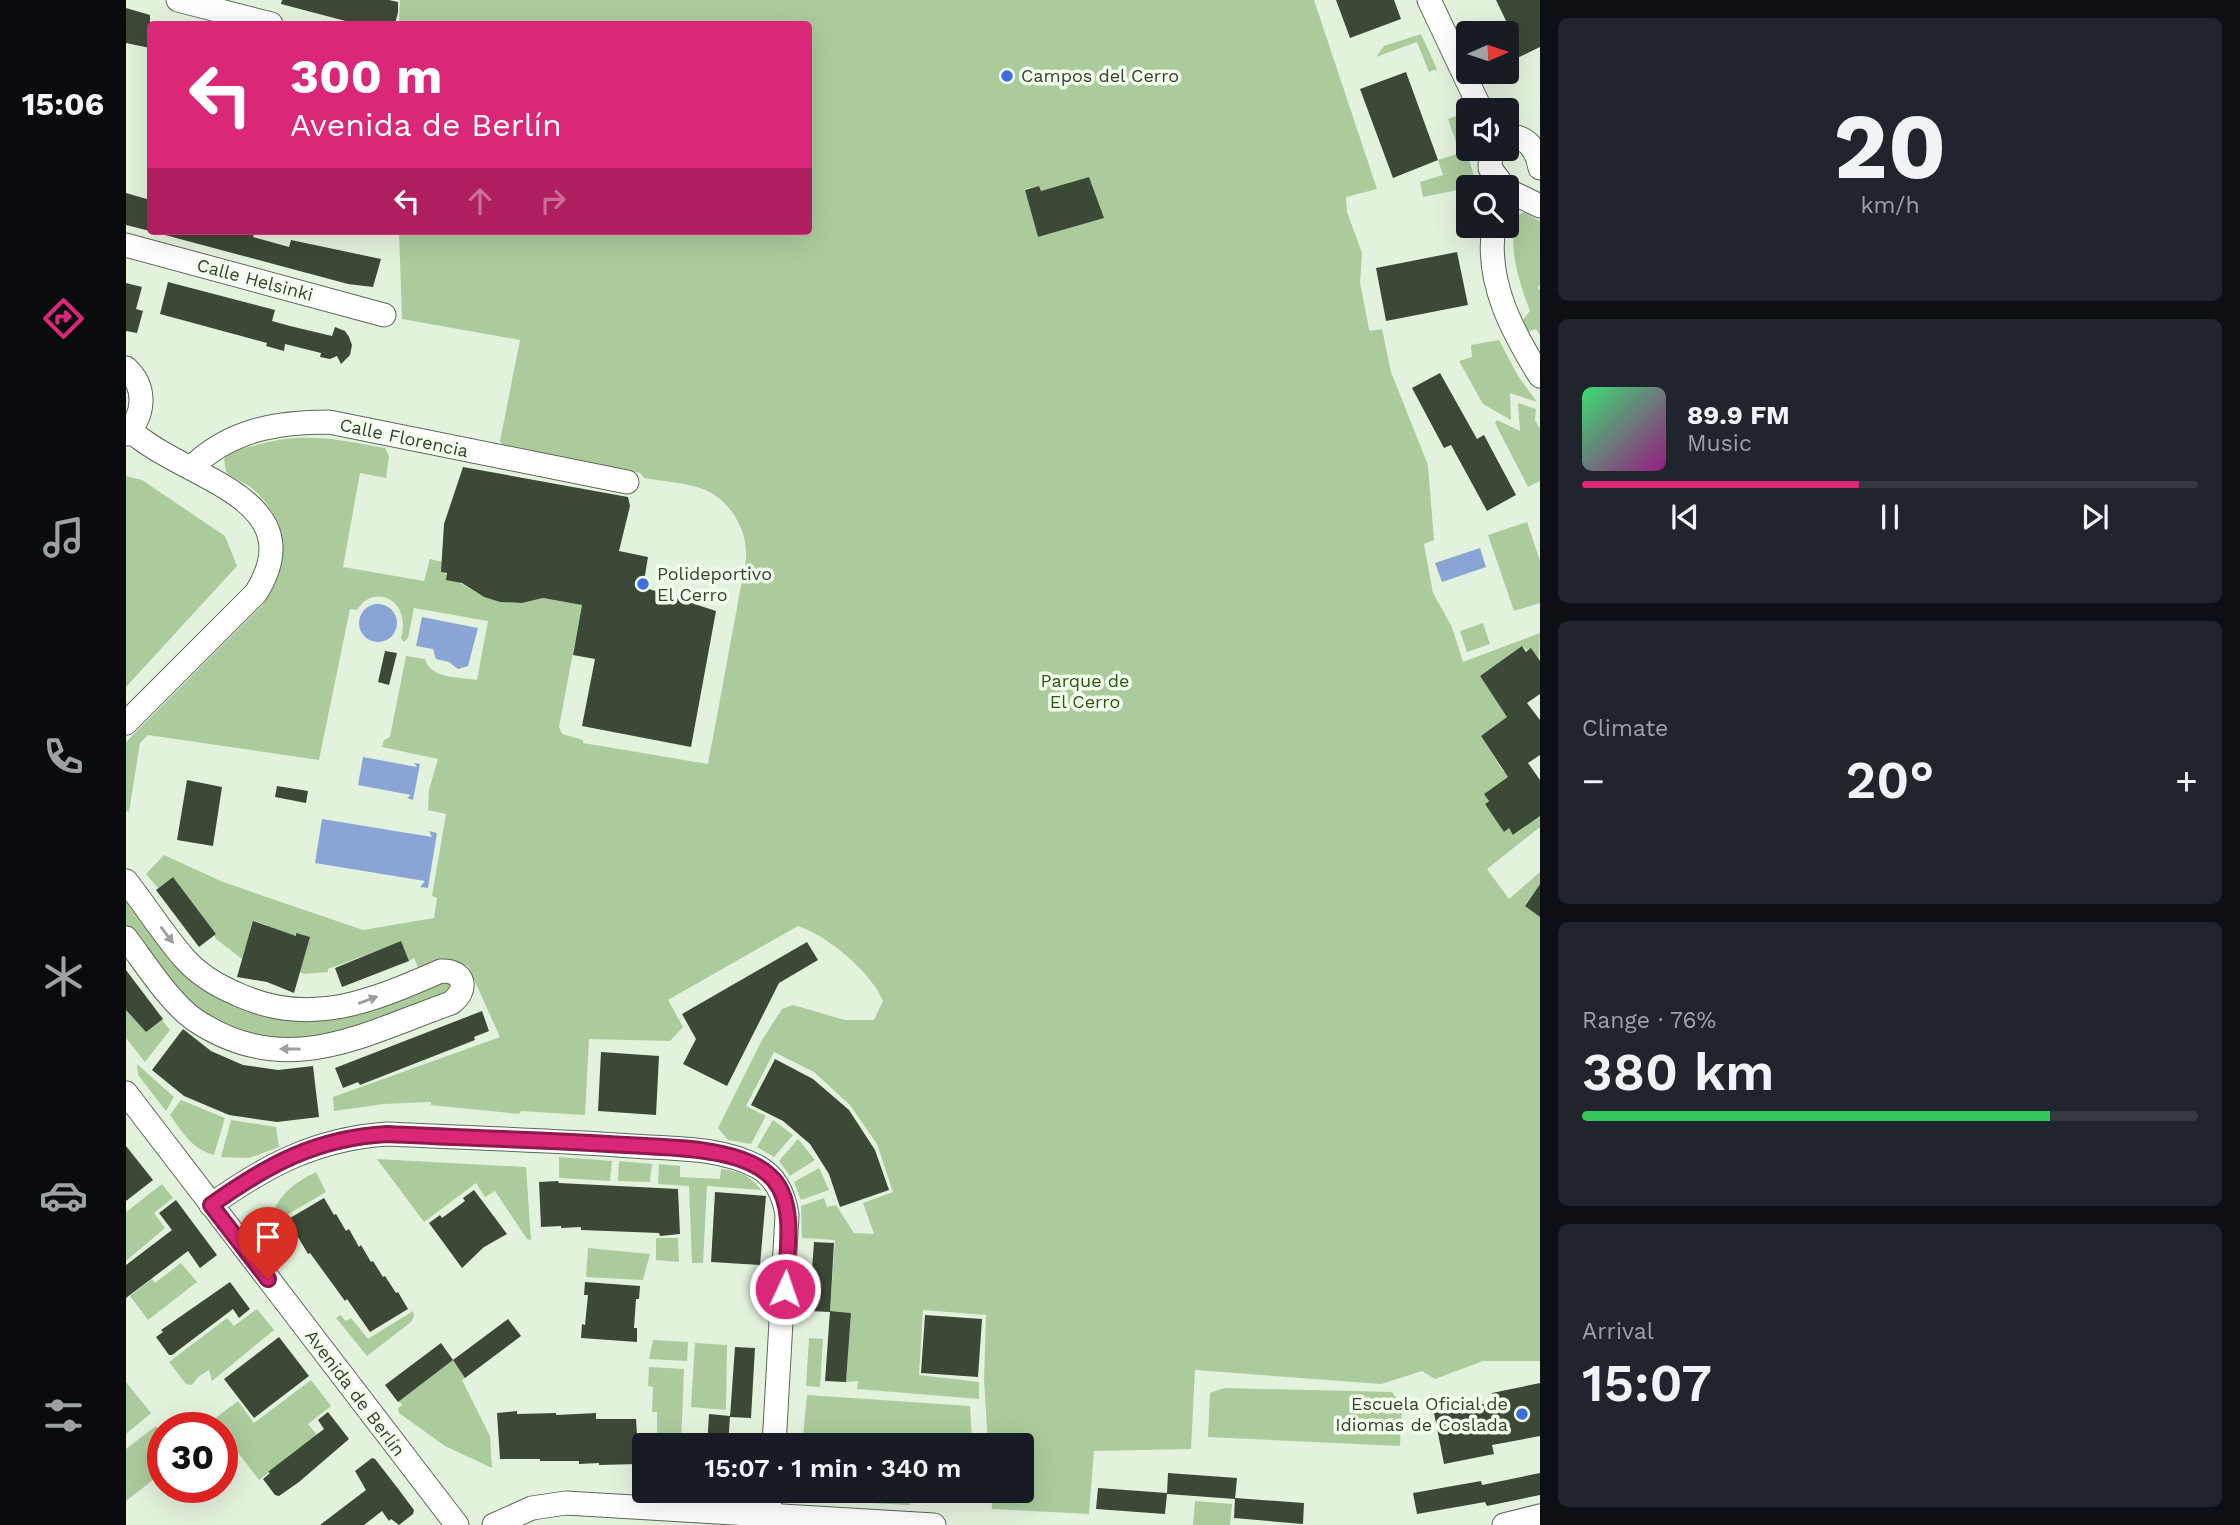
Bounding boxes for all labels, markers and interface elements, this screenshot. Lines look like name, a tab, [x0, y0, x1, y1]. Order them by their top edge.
north arrow	[1456, 21, 1519, 84]
map controls	[1456, 21, 1519, 238]
text: 300 m	[290, 47, 442, 105]
icon: left	[175, 49, 266, 140]
place label: Campos del Cerro	[1021, 65, 1179, 86]
marker: Campos del Cerro	[999, 68, 1015, 84]
text: 15:06	[22, 85, 104, 123]
text: 20	[1834, 93, 1946, 200]
button: sound	[1456, 98, 1519, 161]
text: Avenida de Berlín	[290, 106, 562, 144]
button: search	[1456, 175, 1519, 238]
icon: left	[388, 182, 426, 220]
icon: ahead	[461, 182, 499, 220]
icon: right	[534, 182, 572, 220]
text: km/h	[1860, 192, 1920, 219]
street label: Calle Helsinki	[195, 254, 316, 305]
icon: directions	[39, 294, 88, 343]
text: 89.9 FM	[1687, 400, 1790, 430]
street label: Calle Florencia	[338, 414, 470, 461]
text: Music	[1687, 430, 1752, 457]
icon: previous	[1666, 498, 1704, 536]
icon: pause	[1871, 498, 1909, 536]
icon: next	[2076, 498, 2114, 536]
icon: music	[39, 513, 88, 562]
place label: Polideportivo El Cerro	[657, 563, 772, 605]
marker: Polideportivo El Cerro	[635, 576, 651, 592]
park label: Parque de El Cerro	[1041, 670, 1129, 712]
text: Climate	[1582, 715, 1668, 742]
icon: phone	[39, 732, 88, 781]
text: 20°	[1846, 750, 1934, 811]
text: −	[1582, 759, 1605, 803]
text: +	[2175, 759, 2198, 803]
one-way arrow	[160, 926, 175, 944]
icon: climate	[39, 952, 88, 1001]
one-way arrow	[357, 994, 378, 1005]
text: Range · 76%	[1582, 1007, 1716, 1034]
text: 380 km	[1582, 1042, 1774, 1103]
one-way arrow	[279, 1043, 301, 1055]
icon: car	[39, 1171, 88, 1220]
pin	[238, 1207, 298, 1279]
icon: arrive	[249, 1218, 287, 1256]
position arrow	[748, 1252, 822, 1326]
text: Arrival	[1582, 1318, 1654, 1345]
street label: Avenida de Berlín	[301, 1325, 410, 1460]
text: 15:07	[1582, 1353, 1712, 1414]
icon: filters	[39, 1391, 88, 1440]
place label: Escuela Oficial de Idiomas de Coslada	[1335, 1393, 1508, 1435]
marker: Escuela Oficial de Idiomas de Coslada	[1514, 1406, 1530, 1422]
speed limit sign: 30	[147, 1412, 238, 1503]
text: 15:07 · 1 min · 340 m	[705, 1453, 961, 1483]

